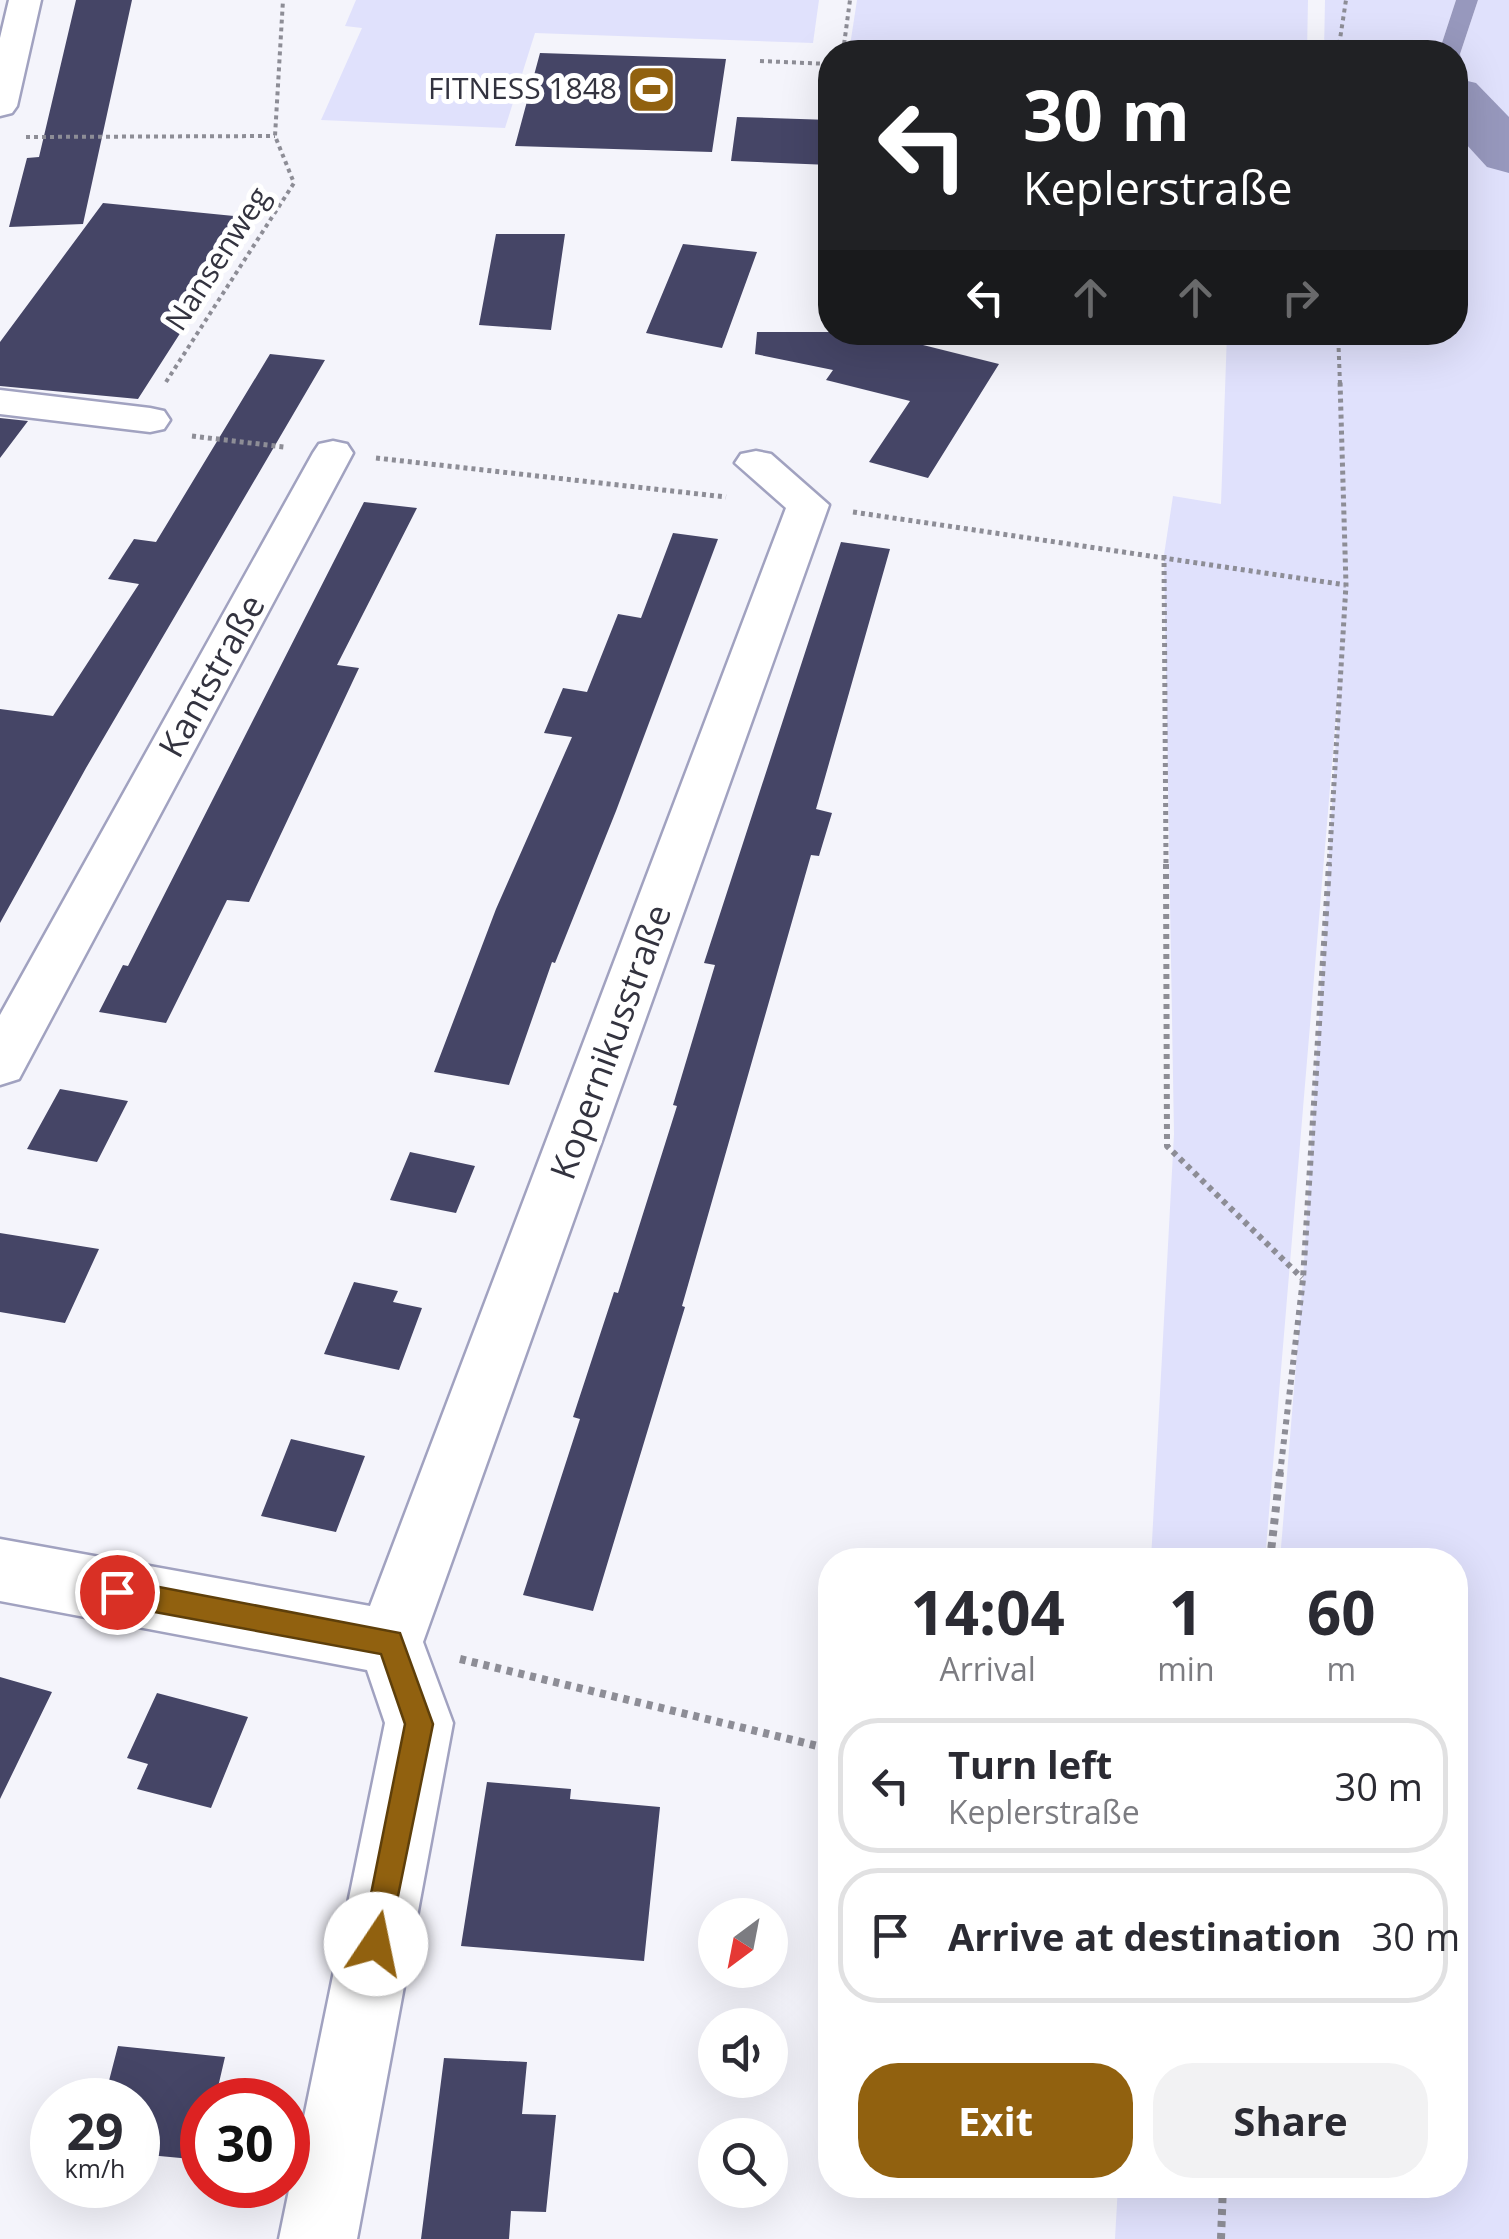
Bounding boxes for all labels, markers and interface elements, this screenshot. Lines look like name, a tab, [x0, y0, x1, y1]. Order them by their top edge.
sports icon: FITNESS 1848	[626, 63, 678, 115]
text: 30 m	[1023, 66, 1190, 162]
place label: FITNESS 1848	[428, 67, 617, 108]
icon: left	[858, 80, 988, 210]
text: Keplerstraße	[1023, 157, 1293, 218]
street label: Nansenweg	[155, 178, 278, 338]
icon: left	[958, 270, 1013, 325]
icon: ahead	[1063, 270, 1118, 325]
icon: ahead	[1168, 270, 1223, 325]
icon: right	[1273, 270, 1328, 325]
street label: Kantstraße	[147, 586, 275, 765]
street label: Kopernikusstraße	[538, 898, 681, 1185]
pin	[75, 1550, 160, 1635]
icon: arrive	[90, 1565, 145, 1620]
text: 14:04	[910, 1571, 1065, 1653]
text: 1	[1169, 1571, 1203, 1653]
text: 60	[1307, 1571, 1376, 1653]
text: Arrival	[939, 1647, 1036, 1690]
text: min	[1157, 1647, 1215, 1690]
text: m	[1326, 1647, 1356, 1690]
text: Turn left	[948, 1738, 1112, 1790]
icon: left	[863, 1758, 918, 1813]
text: 30 m	[1334, 1760, 1423, 1812]
text: Keplerstraße	[948, 1790, 1140, 1833]
position arrow	[324, 1892, 428, 1996]
north arrow	[698, 1898, 788, 1988]
map controls	[698, 1898, 788, 2208]
icon: arrive	[863, 1908, 918, 1963]
text: Arrive at destination	[948, 1910, 1342, 1962]
text: 30 m	[1372, 1910, 1460, 1962]
button: sound	[698, 2008, 788, 2098]
button: Exit	[858, 2063, 1133, 2178]
button: Share	[1153, 2063, 1428, 2178]
speed limit sign: 30	[180, 2078, 310, 2208]
text: 29	[66, 2097, 124, 2165]
button: search	[698, 2118, 788, 2208]
text: km/h	[65, 2151, 125, 2185]

